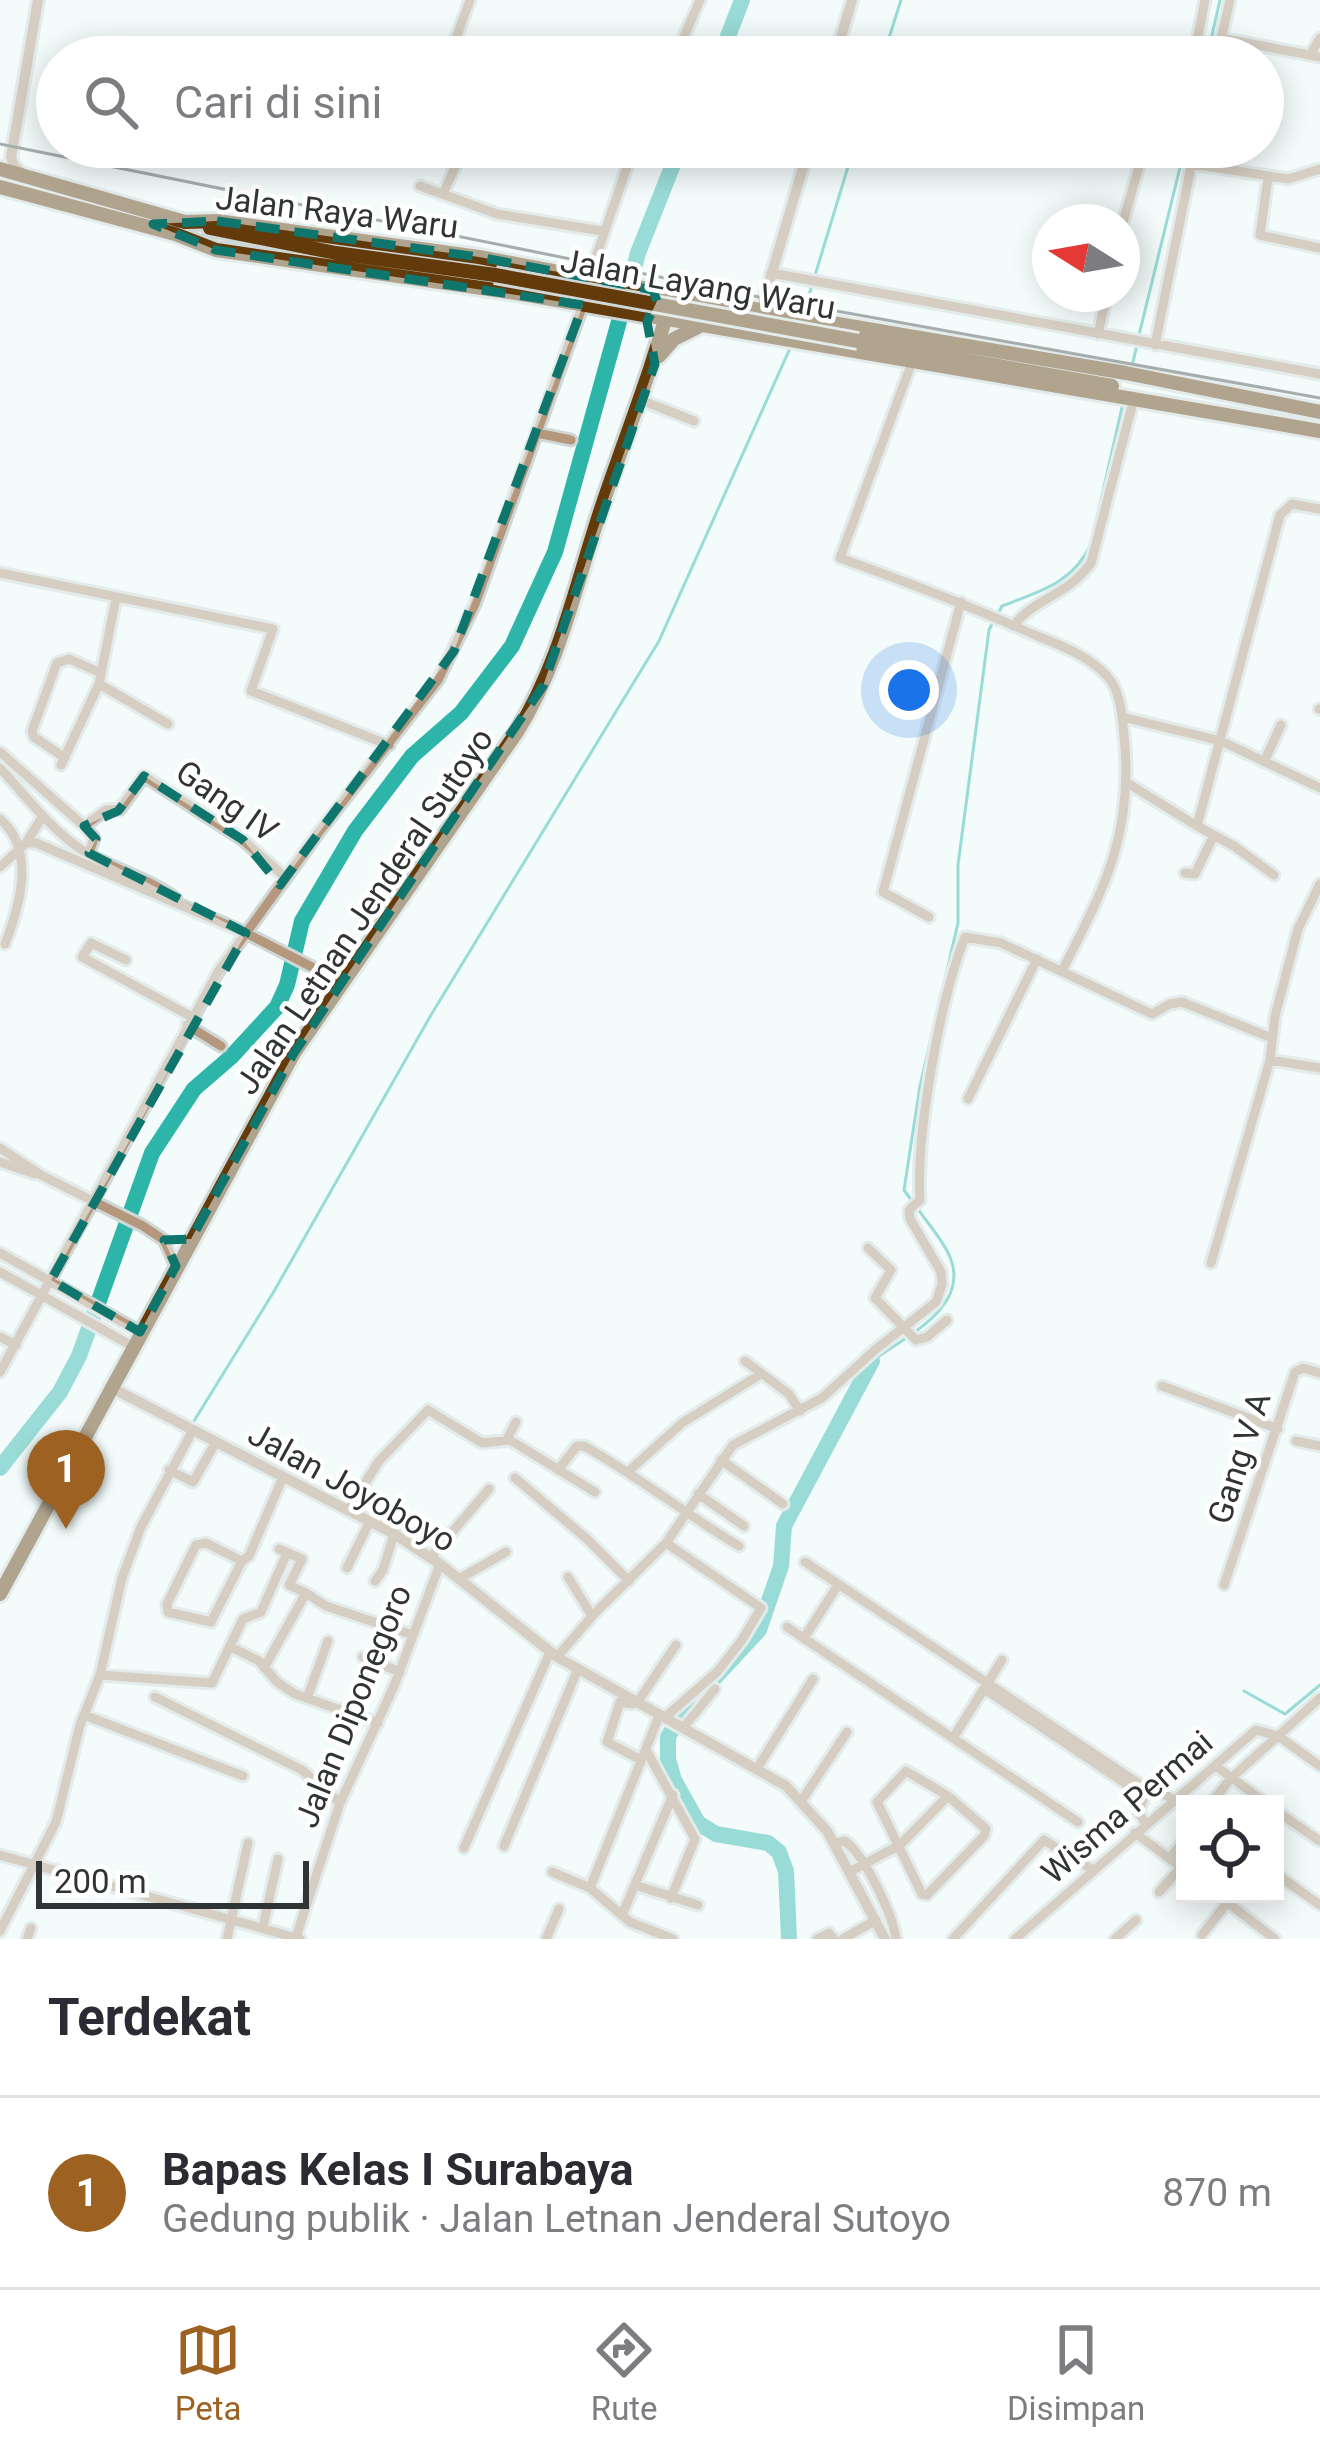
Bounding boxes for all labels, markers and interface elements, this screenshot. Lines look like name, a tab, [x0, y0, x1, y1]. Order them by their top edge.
search box	[36, 36, 1284, 168]
icon: search	[78, 69, 144, 135]
text: Cari di sini	[174, 76, 383, 129]
street label: Jalan Raya Waru	[213, 178, 461, 246]
north arrow	[1032, 204, 1140, 312]
street label: Jalan Layang Waru	[558, 241, 838, 327]
your location	[879, 660, 939, 720]
street label: Jalan Letnan Jenderal Sutoyo	[227, 721, 501, 1101]
street label: Gang IV	[169, 752, 285, 850]
street label: Gang V A	[1199, 1387, 1279, 1529]
street label: Jalan Joyoboyo	[242, 1414, 462, 1560]
pin: 1	[27, 1430, 105, 1529]
street label: Jalan Diponegoro	[287, 1579, 419, 1833]
street label: Wisma Permai	[1034, 1722, 1220, 1892]
map controls	[1176, 1795, 1284, 1903]
button: locate	[1176, 1795, 1284, 1903]
scale bar	[36, 1855, 309, 1908]
text: 200 m	[54, 1862, 147, 1901]
text: Terdekat	[48, 1988, 251, 2047]
text: Bapas Kelas I Surabaya	[162, 2143, 634, 2196]
text: 1	[76, 2170, 98, 2216]
text: 870 m	[1162, 2170, 1272, 2216]
text: Gedung publik · Jalan Letnan Jenderal Sutoyo	[162, 2196, 951, 2242]
tab: Peta	[175, 2317, 242, 2428]
tab: Rute	[591, 2317, 658, 2428]
tab: Disimpan	[1007, 2317, 1145, 2428]

